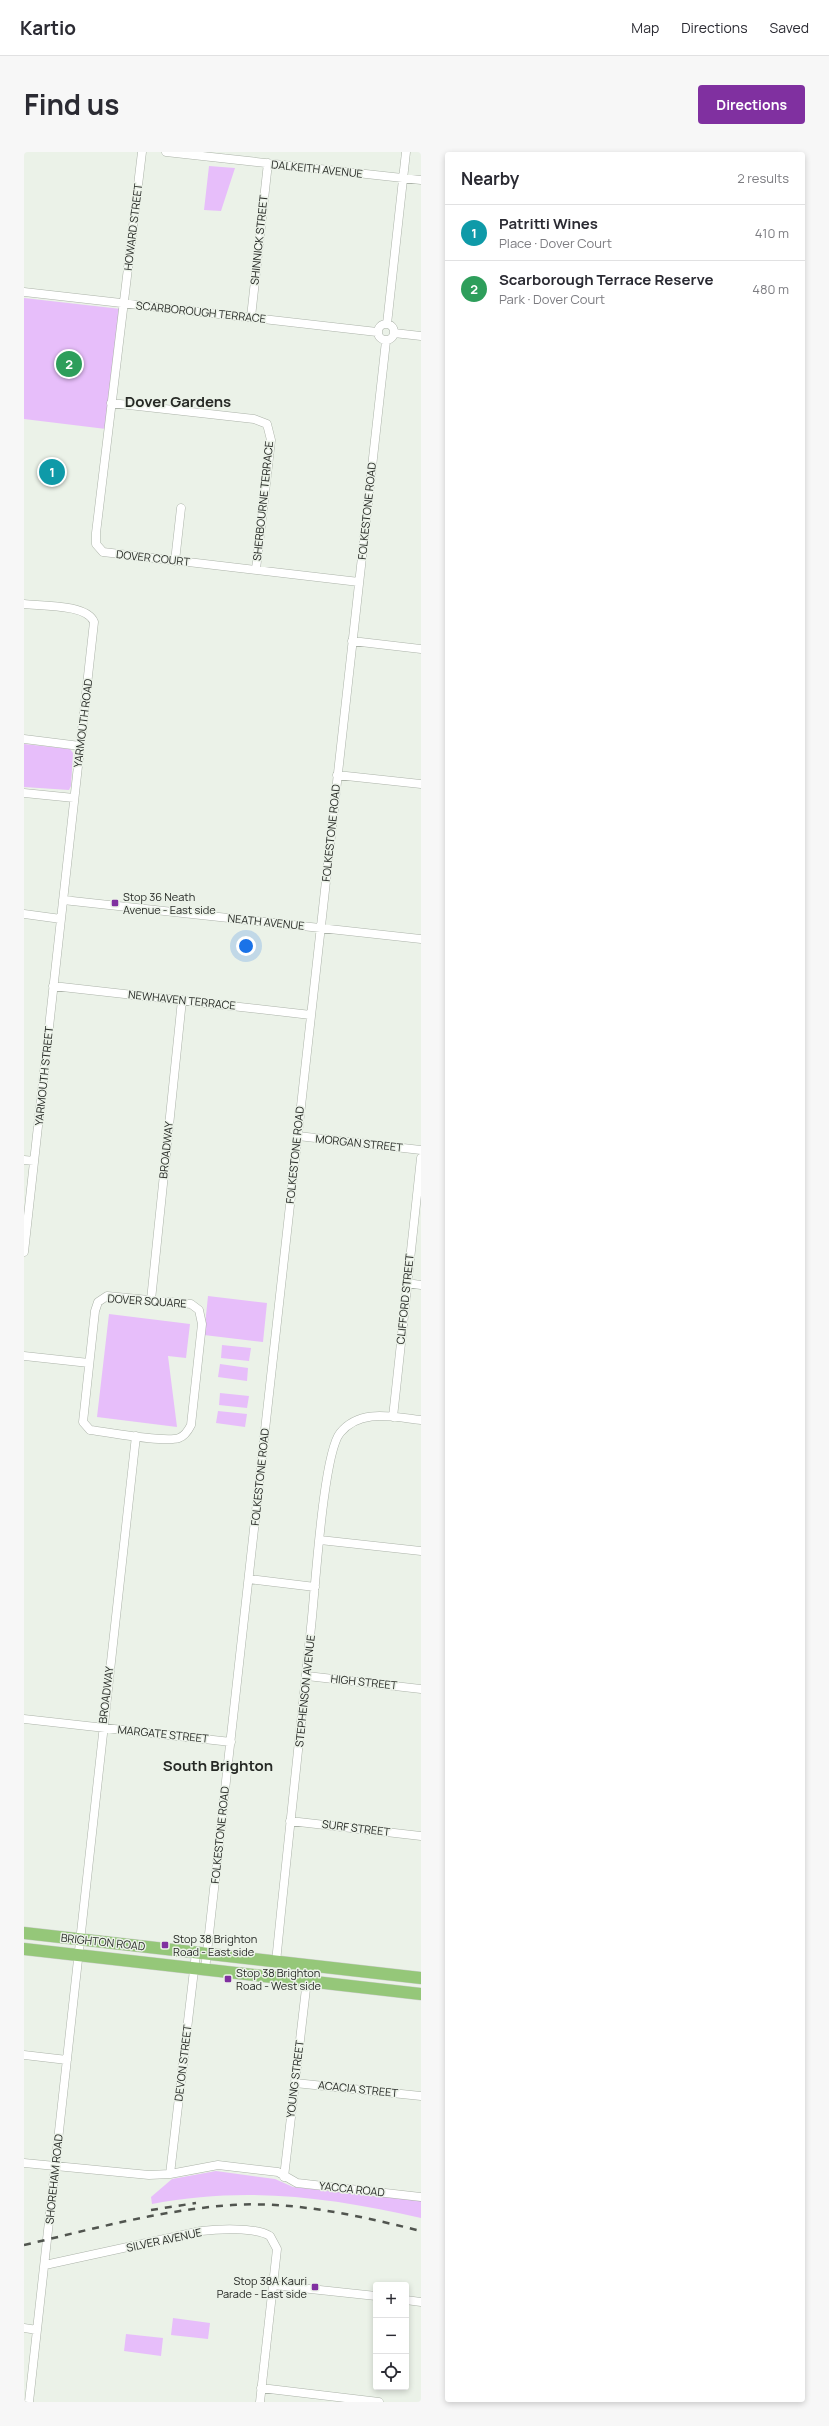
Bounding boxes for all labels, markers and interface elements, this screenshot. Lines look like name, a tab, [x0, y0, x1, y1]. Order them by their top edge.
text: Kartio	[20, 15, 76, 41]
text: Map	[631, 18, 659, 37]
text: Directions	[681, 18, 748, 37]
text: Saved	[770, 18, 809, 37]
text: Find us	[24, 85, 119, 123]
button: Directions	[698, 85, 805, 124]
street label: DALKEITH AVENUE	[270, 156, 364, 181]
text: Nearby	[461, 167, 519, 190]
text: 2 results	[737, 169, 789, 187]
street label: HOWARD STREET	[120, 182, 145, 271]
street label: SHINNICK STREET	[246, 194, 271, 286]
text: Patritti Wines	[499, 213, 598, 234]
text: 1	[471, 224, 477, 242]
text: 410 m	[755, 224, 789, 242]
text: Place · Dover Court	[499, 234, 612, 252]
text: Scarborough Terrace Reserve	[499, 269, 714, 290]
text: 2	[470, 280, 478, 298]
text: 480 m	[752, 280, 789, 298]
text: Park · Dover Court	[499, 290, 605, 308]
street label: SCARBOROUGH TERRACE	[135, 297, 267, 326]
pin: 2	[56, 349, 82, 379]
district label: Dover Gardens	[125, 391, 231, 412]
street label: SHERBOURNE TERRACE	[249, 440, 276, 562]
pin: 1	[39, 457, 65, 487]
street label: FOLKESTONE ROAD	[354, 461, 379, 560]
street label: DOVER COURT	[115, 546, 191, 569]
street label: YARMOUTH ROAD	[70, 678, 95, 768]
street label: FOLKESTONE ROAD	[318, 783, 343, 882]
place label: Stop 36 Neath Avenue - East side	[123, 889, 216, 917]
marker: Stop 36 Neath Avenue - East side	[110, 898, 120, 908]
street label: NEATH AVENUE	[227, 910, 305, 933]
your location	[236, 936, 256, 956]
street label: NEWHAVEN TERRACE	[128, 986, 237, 1013]
street label: YARMOUTH STREET	[31, 1025, 56, 1126]
street label: FOLKESTONE ROAD	[282, 1105, 307, 1204]
street label: BROADWAY	[155, 1120, 176, 1179]
street label: MORGAN STREET	[315, 1130, 404, 1155]
street label: CLIFFORD STREET	[392, 1252, 417, 1345]
street label: DOVER SQUARE	[107, 1290, 187, 1311]
street label: FOLKESTONE ROAD	[247, 1427, 272, 1526]
street label: STEPHENSON AVENUE	[291, 1634, 318, 1748]
street label: BROADWAY	[95, 1665, 117, 1724]
street label: HIGH STREET	[330, 1671, 399, 1693]
street label: MARGATE STREET	[117, 1721, 210, 1746]
district label: South Brighton	[163, 1755, 273, 1776]
street label: FOLKESTONE ROAD	[207, 1785, 232, 1884]
street label: SURF STREET	[321, 1816, 391, 1839]
street label: BRIGHTON ROAD	[60, 1930, 146, 1953]
place label: Stop 38 Brighton Road - East side	[173, 1931, 257, 1959]
marker: Stop 38 Brighton Road - East side	[160, 1940, 170, 1950]
place label: Stop 38 Brighton Road - West side	[236, 1965, 321, 1993]
marker: Stop 38 Brighton Road - West side	[223, 1974, 233, 1984]
street label: DEVON STREET	[170, 2023, 195, 2102]
street label: YOUNG STREET	[282, 2039, 307, 2119]
street label: ACACIA STREET	[317, 2077, 399, 2100]
street label: SHOREHAM ROAD	[41, 2133, 66, 2225]
street label: YACCA ROAD	[319, 2178, 386, 2199]
street label: SILVER AVENUE	[125, 2224, 203, 2255]
place label: Stop 38A Kauri Parade - East side	[217, 2273, 308, 2301]
marker: Stop 38A Kauri Parade - East side	[310, 2282, 320, 2292]
map controls	[373, 2282, 409, 2390]
button: +	[373, 2282, 409, 2318]
button: −	[373, 2318, 409, 2354]
button: locate	[373, 2354, 409, 2390]

